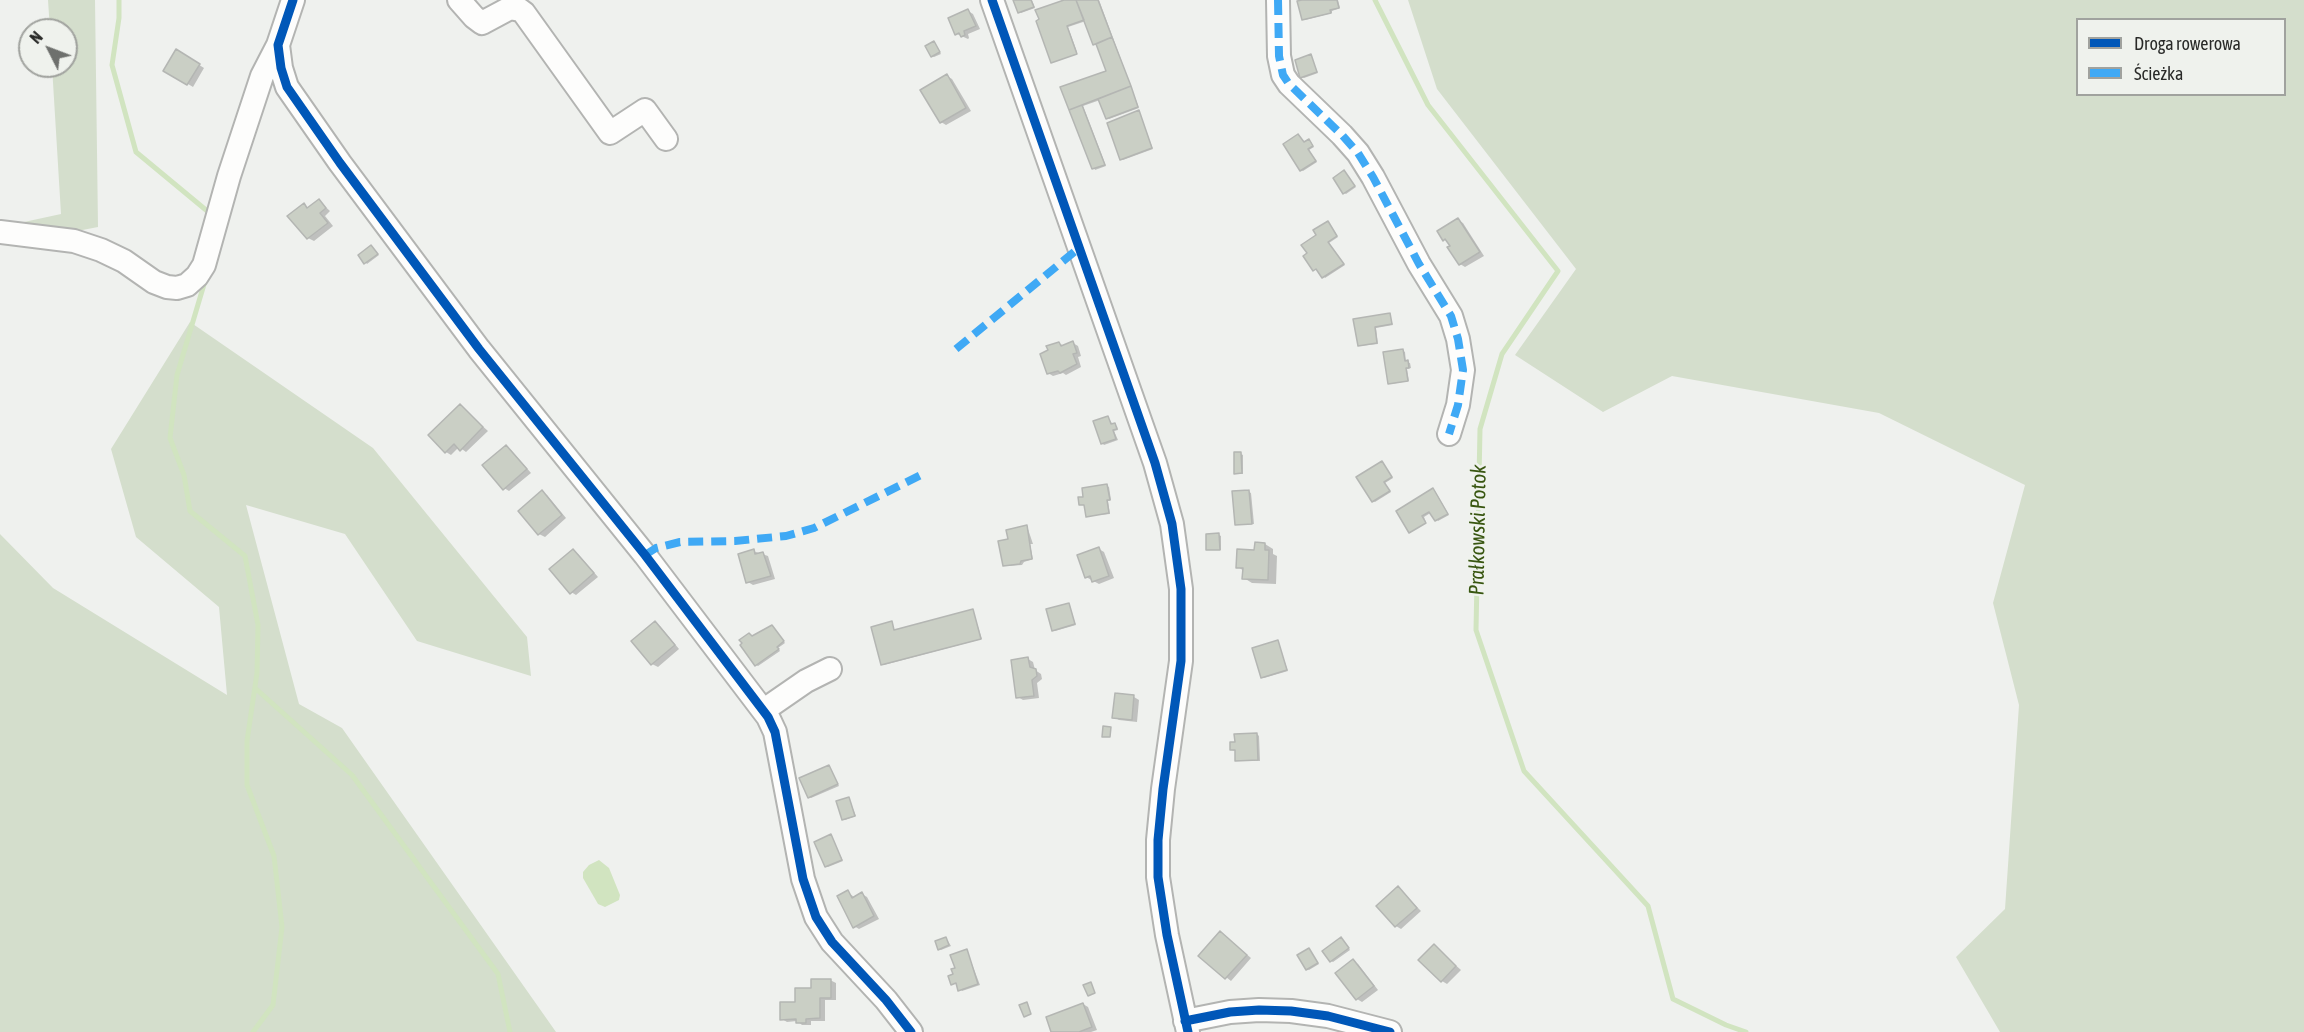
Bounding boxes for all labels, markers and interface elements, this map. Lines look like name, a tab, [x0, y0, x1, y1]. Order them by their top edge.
north arrow	[18, 18, 78, 78]
legend	[2076, 18, 2286, 96]
text: N	[26, 28, 46, 47]
text: Droga rowerowa	[2134, 33, 2241, 54]
text: Ścieżka	[2134, 63, 2183, 84]
water label: Prałkowski Potok	[1464, 464, 1492, 596]

